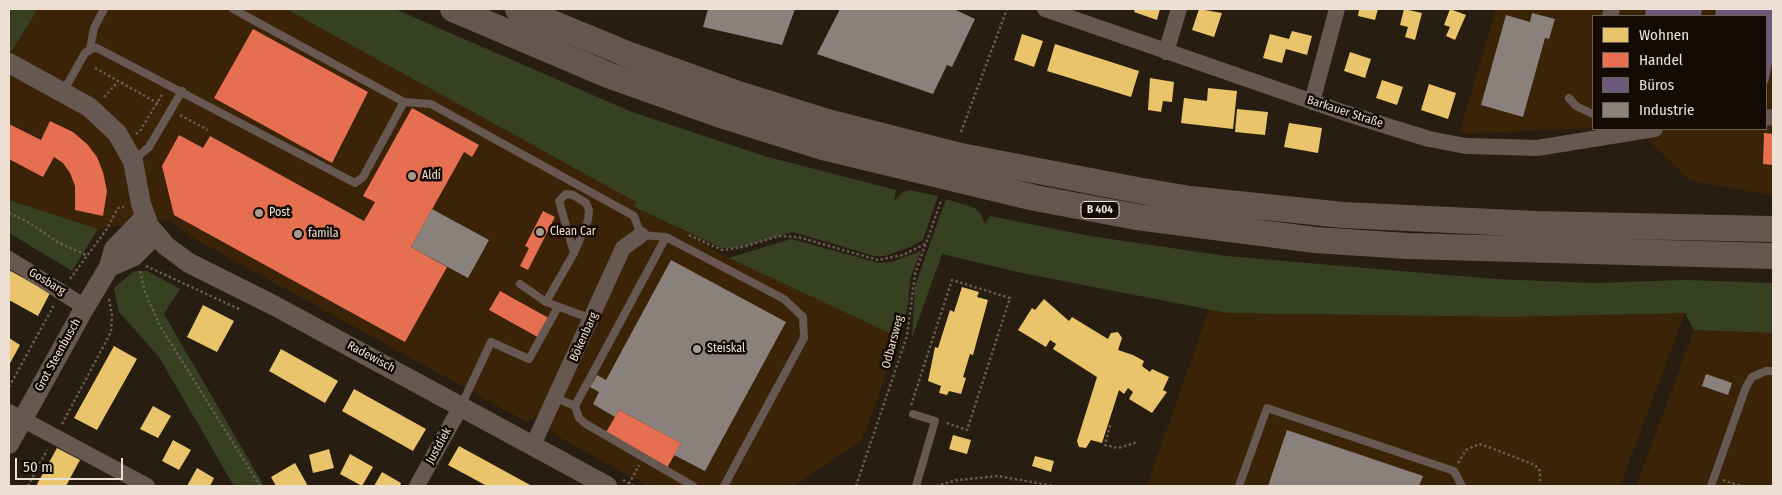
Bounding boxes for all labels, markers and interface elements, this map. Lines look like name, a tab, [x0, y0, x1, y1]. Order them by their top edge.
legend	[1592, 15, 1767, 130]
text: Wohnen	[1639, 26, 1689, 44]
text: Handel	[1639, 51, 1683, 69]
text: Büros	[1639, 76, 1674, 94]
street label: Barkauer Straße	[1305, 93, 1385, 131]
text: Industrie	[1639, 101, 1694, 119]
place label: Aldi	[422, 169, 441, 183]
marker: Aldi	[406, 170, 418, 182]
road number: B 404	[1081, 202, 1119, 218]
place label: Post	[269, 206, 290, 220]
marker: Post	[253, 207, 265, 219]
place label: Clean Car	[550, 225, 596, 239]
marker: Clean Car	[534, 226, 546, 238]
place label: famila	[308, 227, 339, 241]
marker: famila	[292, 228, 304, 240]
street label: Gosbarg	[26, 265, 68, 299]
street label: Bökenbarg	[567, 310, 601, 364]
street label: Odbarsweg	[879, 314, 907, 370]
street label: Grot Steenbusch	[32, 316, 84, 394]
street label: Radewisch	[345, 338, 397, 376]
place label: Steiskal	[707, 342, 745, 356]
marker: Steiskal	[691, 343, 703, 355]
street label: Justdiek	[423, 425, 455, 467]
scale bar	[18, 448, 125, 480]
text: 50 m	[23, 458, 53, 476]

